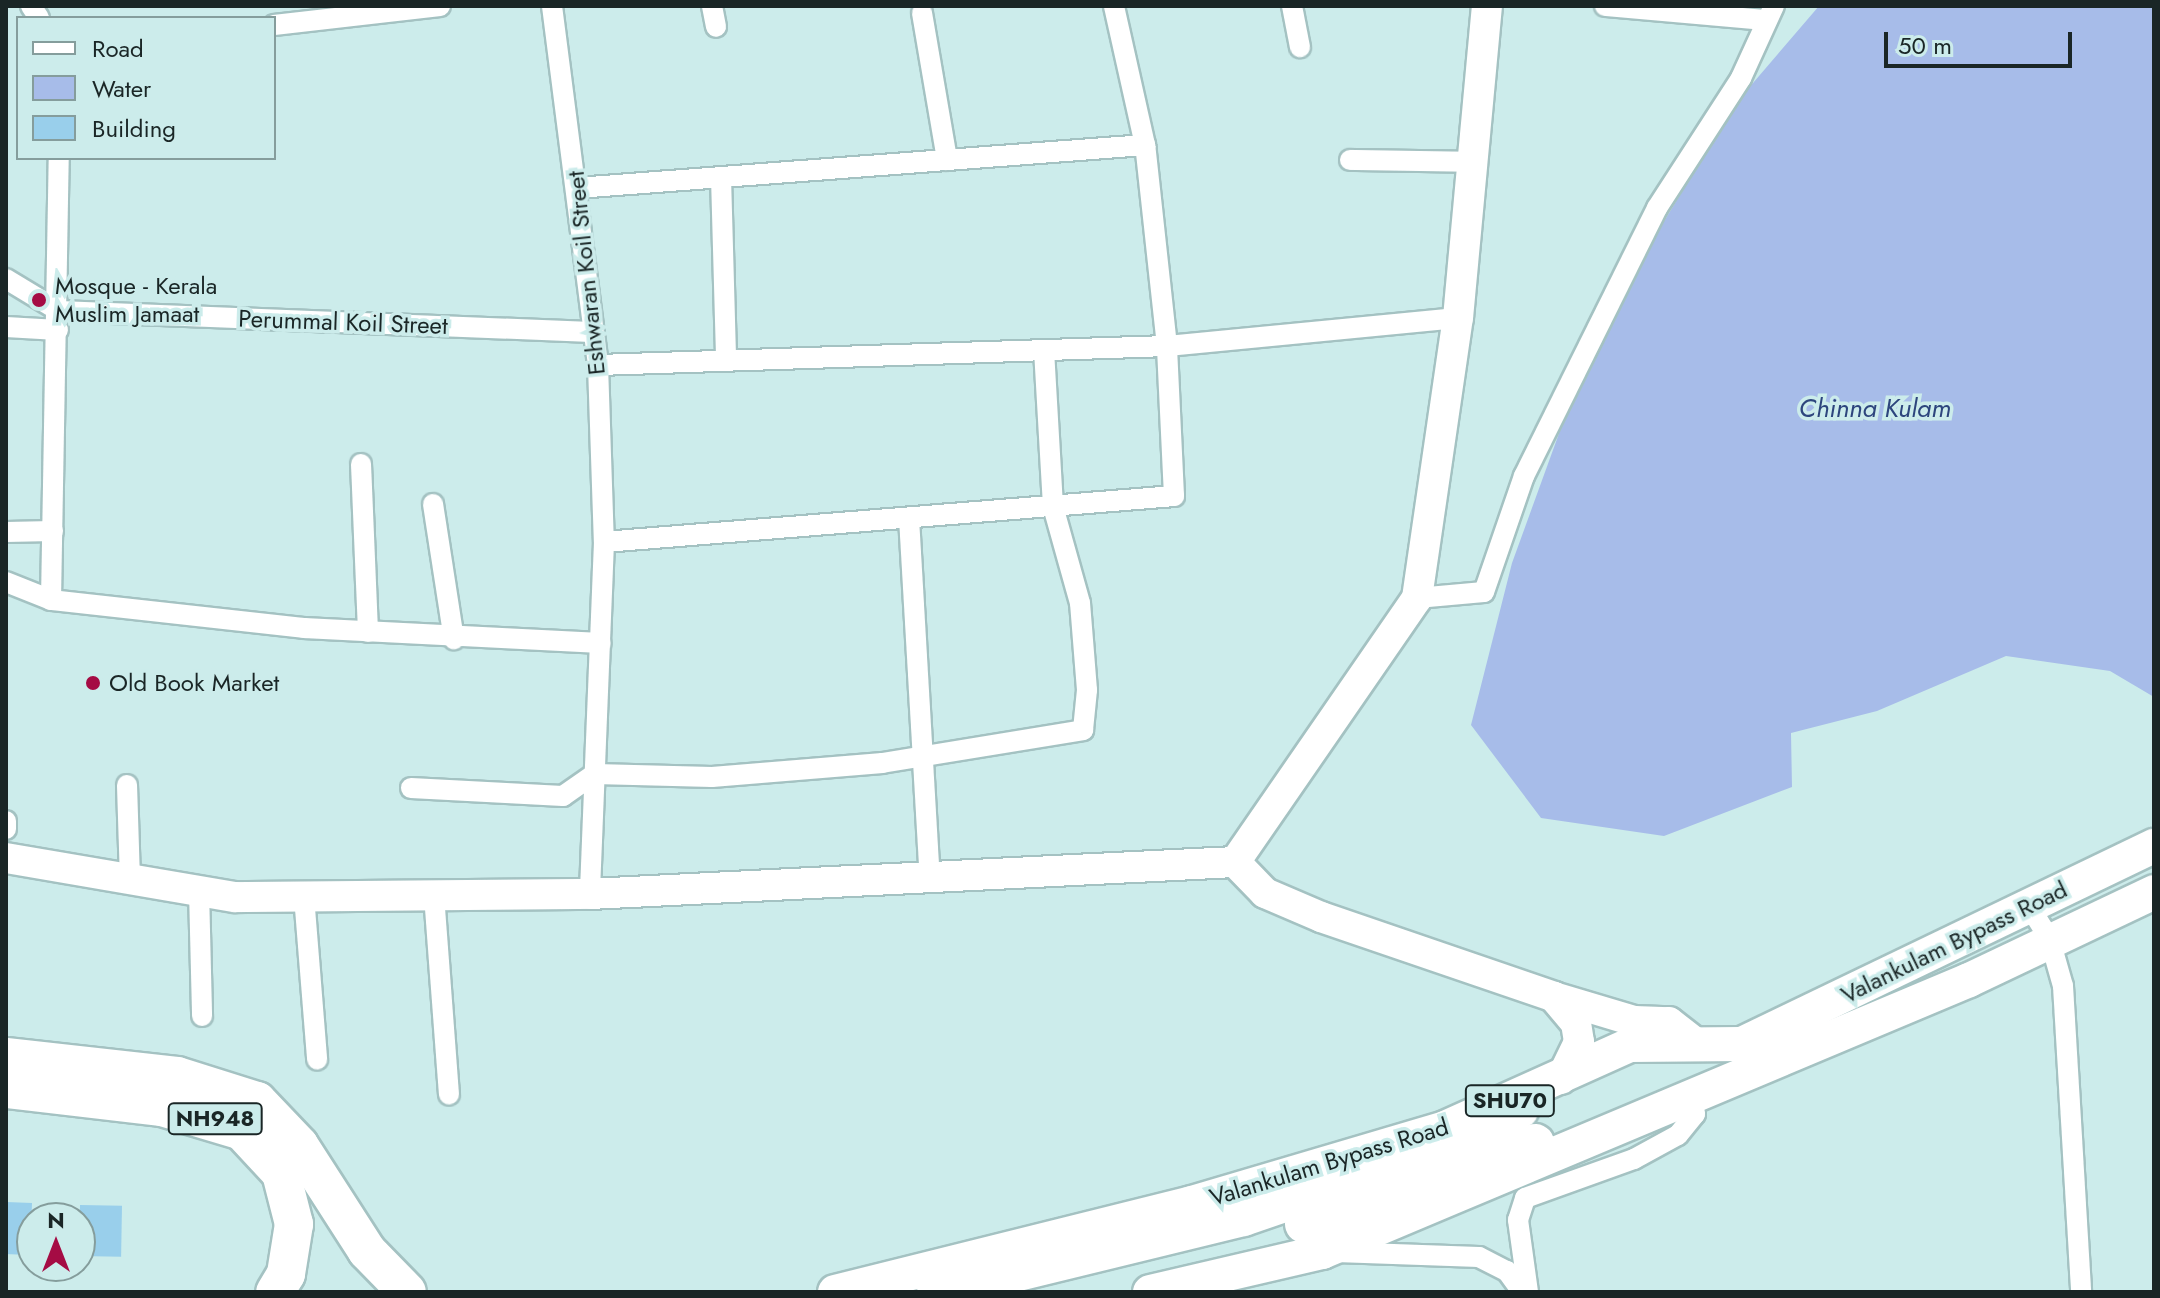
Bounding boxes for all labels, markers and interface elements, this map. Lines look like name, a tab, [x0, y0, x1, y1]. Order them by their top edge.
legend	[16, 16, 276, 160]
scale bar	[1888, 16, 2076, 66]
text: 50 m	[1898, 28, 1952, 63]
text: Road	[92, 31, 144, 66]
text: Water	[92, 71, 151, 106]
text: Building	[92, 111, 176, 146]
street label: Eshwaran Koil Street	[561, 170, 611, 376]
place label: Mosque - Kerala Muslim Jamaat	[55, 272, 217, 328]
marker: Mosque - Kerala Muslim Jamaat	[30, 291, 48, 309]
street label: Perummal Koil Street	[238, 304, 448, 340]
water label: Chinna Kulam	[1799, 393, 1951, 425]
place label: Old Book Market	[109, 669, 279, 697]
marker: Old Book Market	[84, 674, 102, 692]
street label: Valankulam Bypass Road	[1836, 875, 2072, 1009]
road number: SHU70	[1464, 1083, 1556, 1119]
road number: NH948	[167, 1101, 263, 1137]
street label: Valankulam Bypass Road	[1206, 1112, 1452, 1212]
north arrow	[16, 1202, 96, 1282]
text: N	[47, 1204, 65, 1236]

